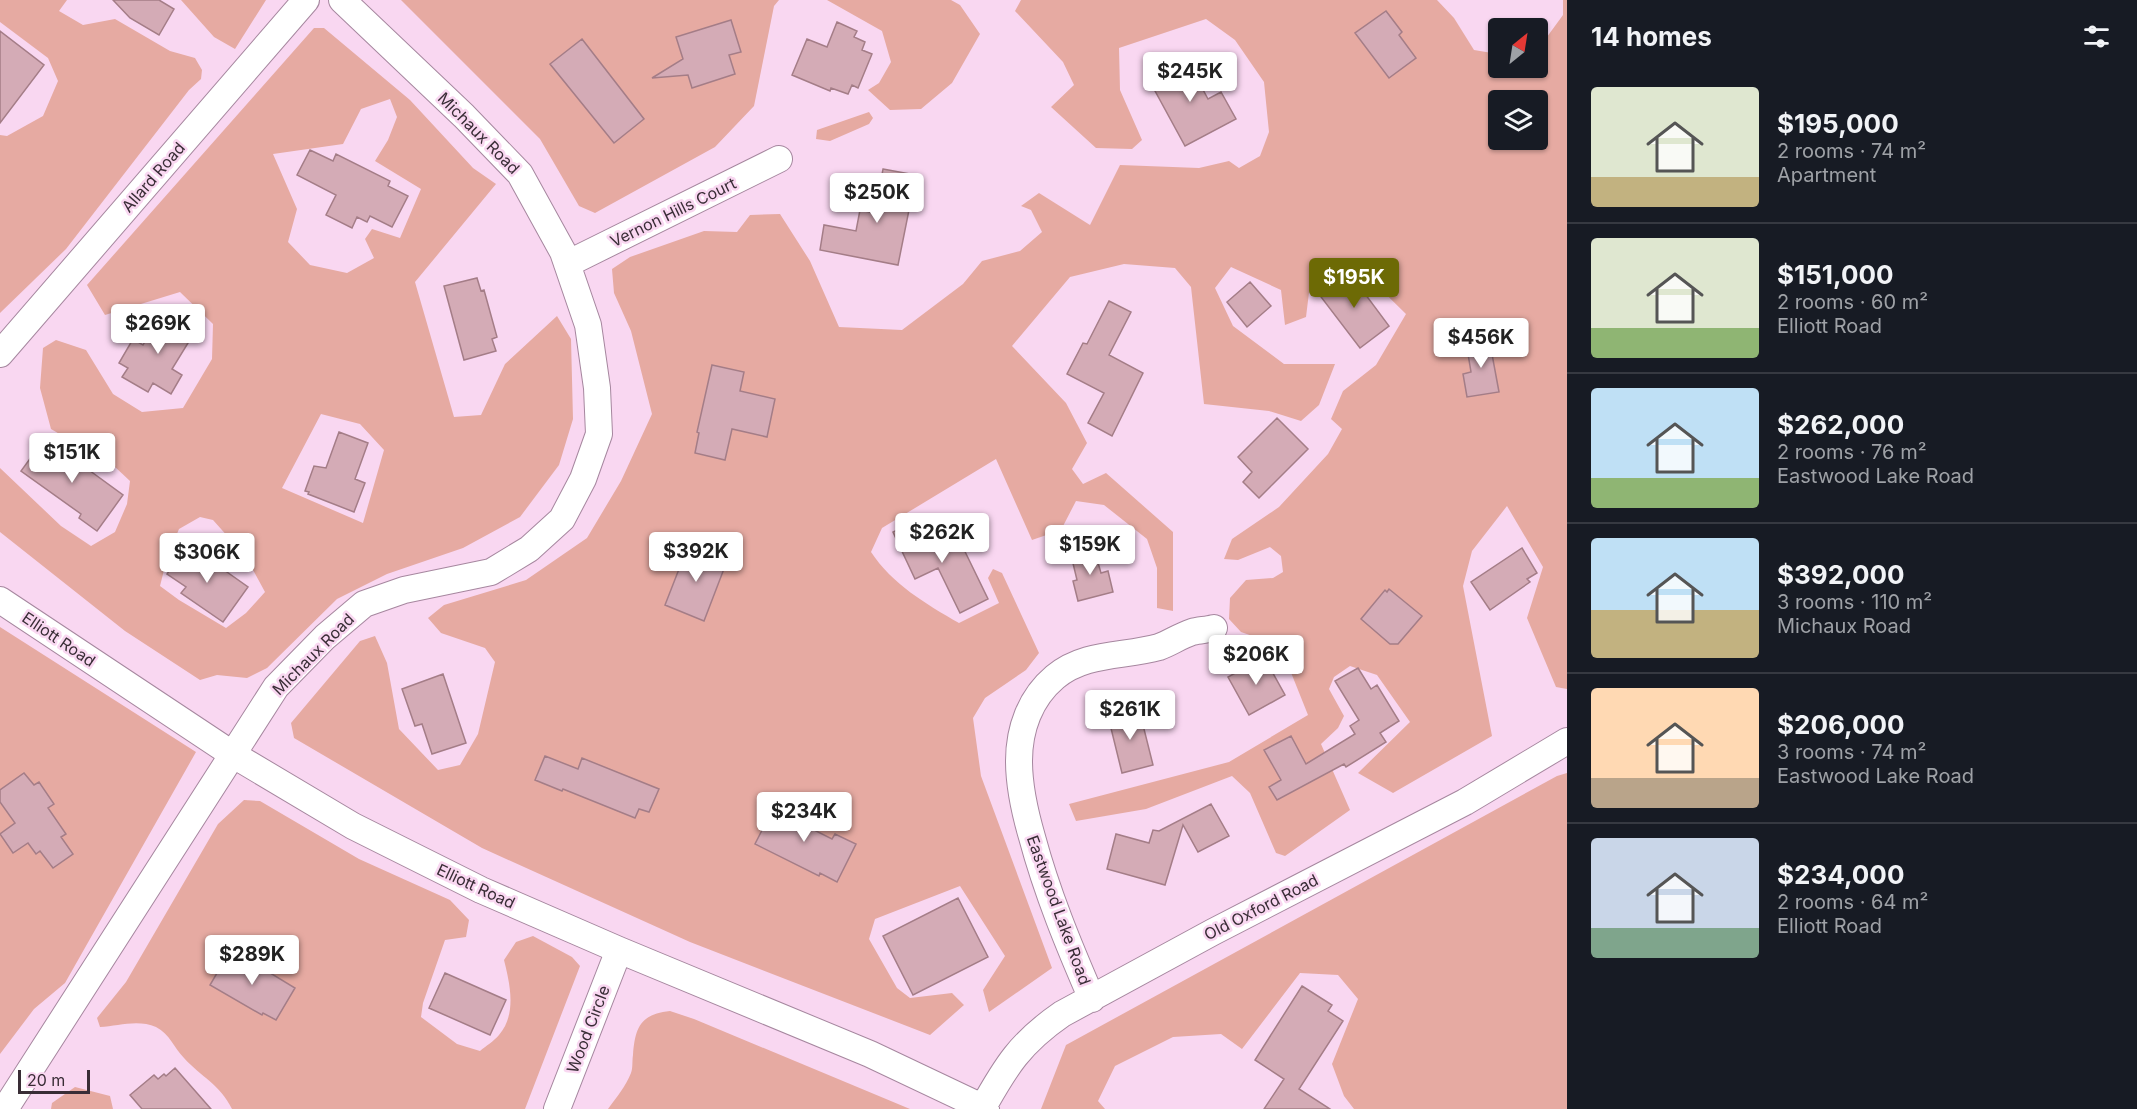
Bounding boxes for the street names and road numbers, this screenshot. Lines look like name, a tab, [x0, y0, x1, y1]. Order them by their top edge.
street label: Michaux Road	[434, 88, 524, 178]
street label: Allard Road	[117, 138, 189, 216]
street label: Vernon Hills Court	[607, 173, 739, 251]
street label: Elliott Road	[19, 607, 99, 671]
street label: Michaux Road	[268, 609, 358, 699]
street label: Eastwood Lake Road	[1023, 832, 1095, 988]
street label: Elliott Road	[434, 859, 518, 913]
street label: Old Oxford Road	[1201, 870, 1321, 944]
street label: Wood Circle	[562, 982, 614, 1076]

